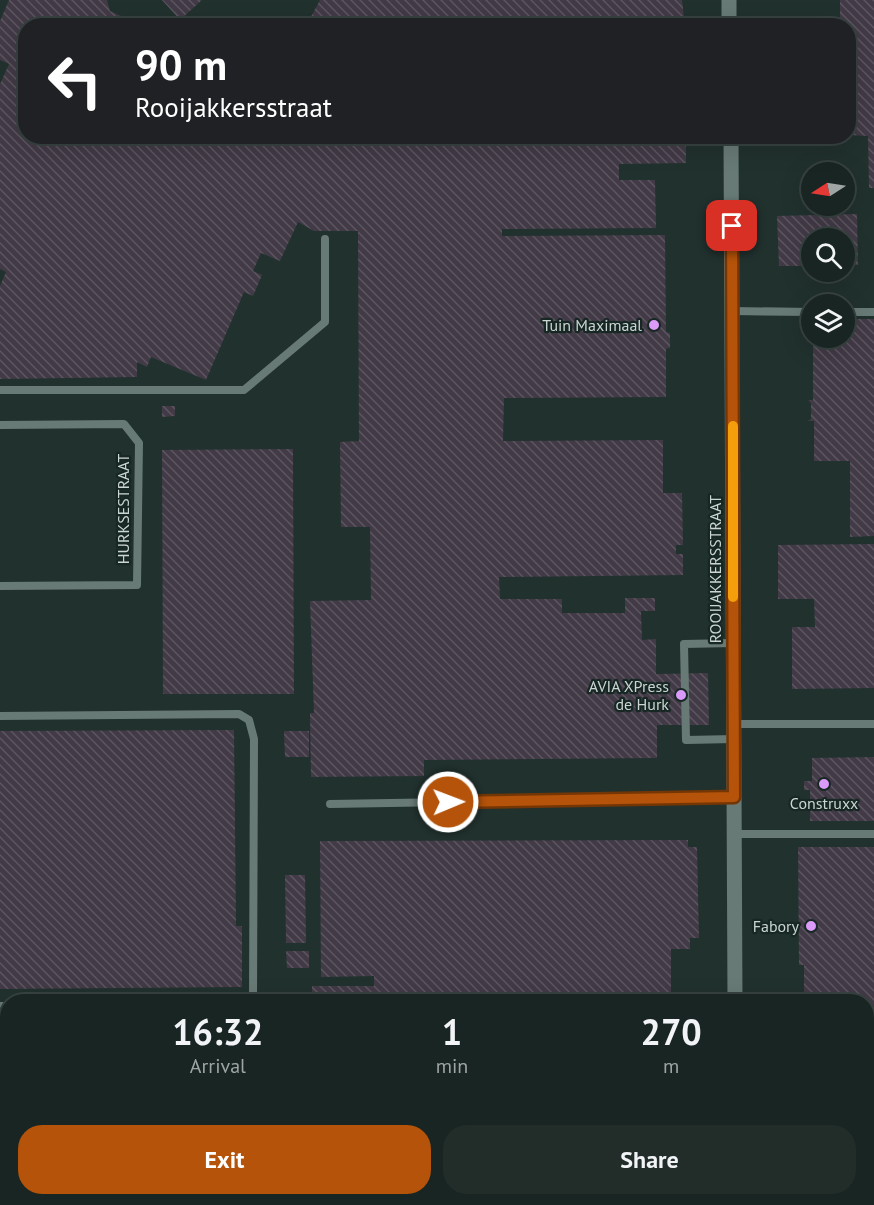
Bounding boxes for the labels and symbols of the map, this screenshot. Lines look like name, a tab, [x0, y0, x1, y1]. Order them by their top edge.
north arrow	[801, 162, 855, 216]
pin	[706, 200, 757, 251]
place label: Tuin Maximaal	[542, 315, 642, 335]
marker: Tuin Maximaal	[647, 318, 661, 332]
street label: HURKSESTRAAT	[113, 454, 133, 564]
street label: ROOIJAKKERSSTRAAT	[705, 495, 725, 643]
place label: AVIA XPress de Hurk	[589, 676, 669, 714]
marker: AVIA XPress de Hurk	[674, 688, 688, 702]
position arrow	[416, 770, 480, 834]
marker: Construxx	[817, 777, 831, 791]
place label: Construxx	[790, 793, 858, 813]
place label: Fabory	[753, 916, 800, 936]
marker: Fabory	[804, 919, 818, 933]

